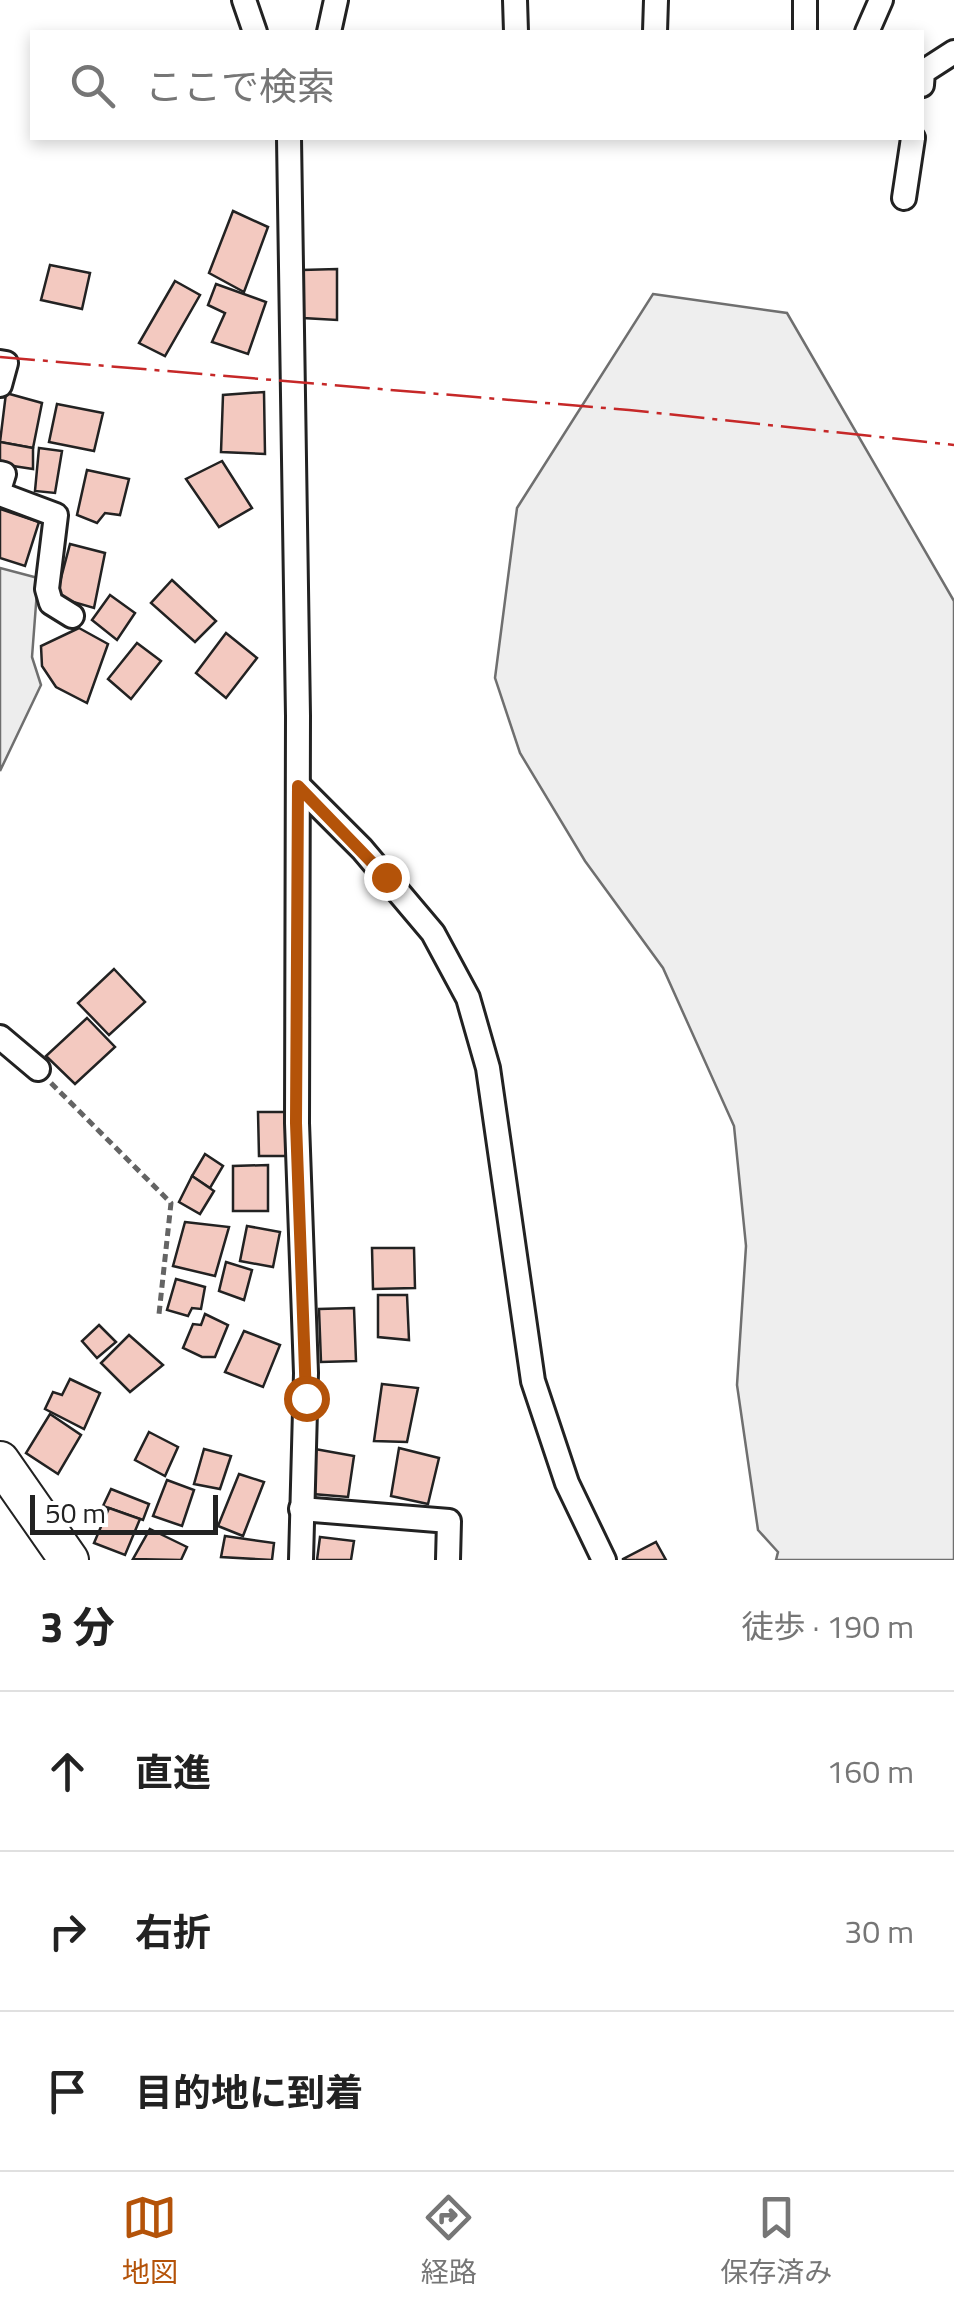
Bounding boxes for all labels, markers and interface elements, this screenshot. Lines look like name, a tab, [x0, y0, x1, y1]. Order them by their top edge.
search box	[30, 30, 924, 140]
text: ここで検索	[145, 57, 335, 115]
icon: search	[65, 58, 120, 113]
route end	[364, 855, 410, 901]
route start	[284, 1376, 330, 1422]
scale bar	[30, 1490, 218, 1534]
text: 50 m	[45, 1491, 106, 1534]
text: 3 分	[40, 1594, 115, 1658]
text: 徒歩 · 190 m	[741, 1602, 914, 1650]
text: 直進	[135, 1743, 211, 1801]
icon: ahead	[40, 1744, 95, 1799]
text: 160 m	[826, 1747, 914, 1795]
text: 右折	[135, 1903, 211, 1961]
icon: right	[40, 1904, 95, 1959]
text: 30 m	[844, 1907, 914, 1955]
text: 目的地に到着	[135, 2063, 363, 2121]
icon: arrive	[40, 2064, 95, 2119]
tab: 地図	[122, 2190, 178, 2293]
tab: 経路	[421, 2190, 477, 2293]
tab: 保存済み	[720, 2190, 832, 2293]

